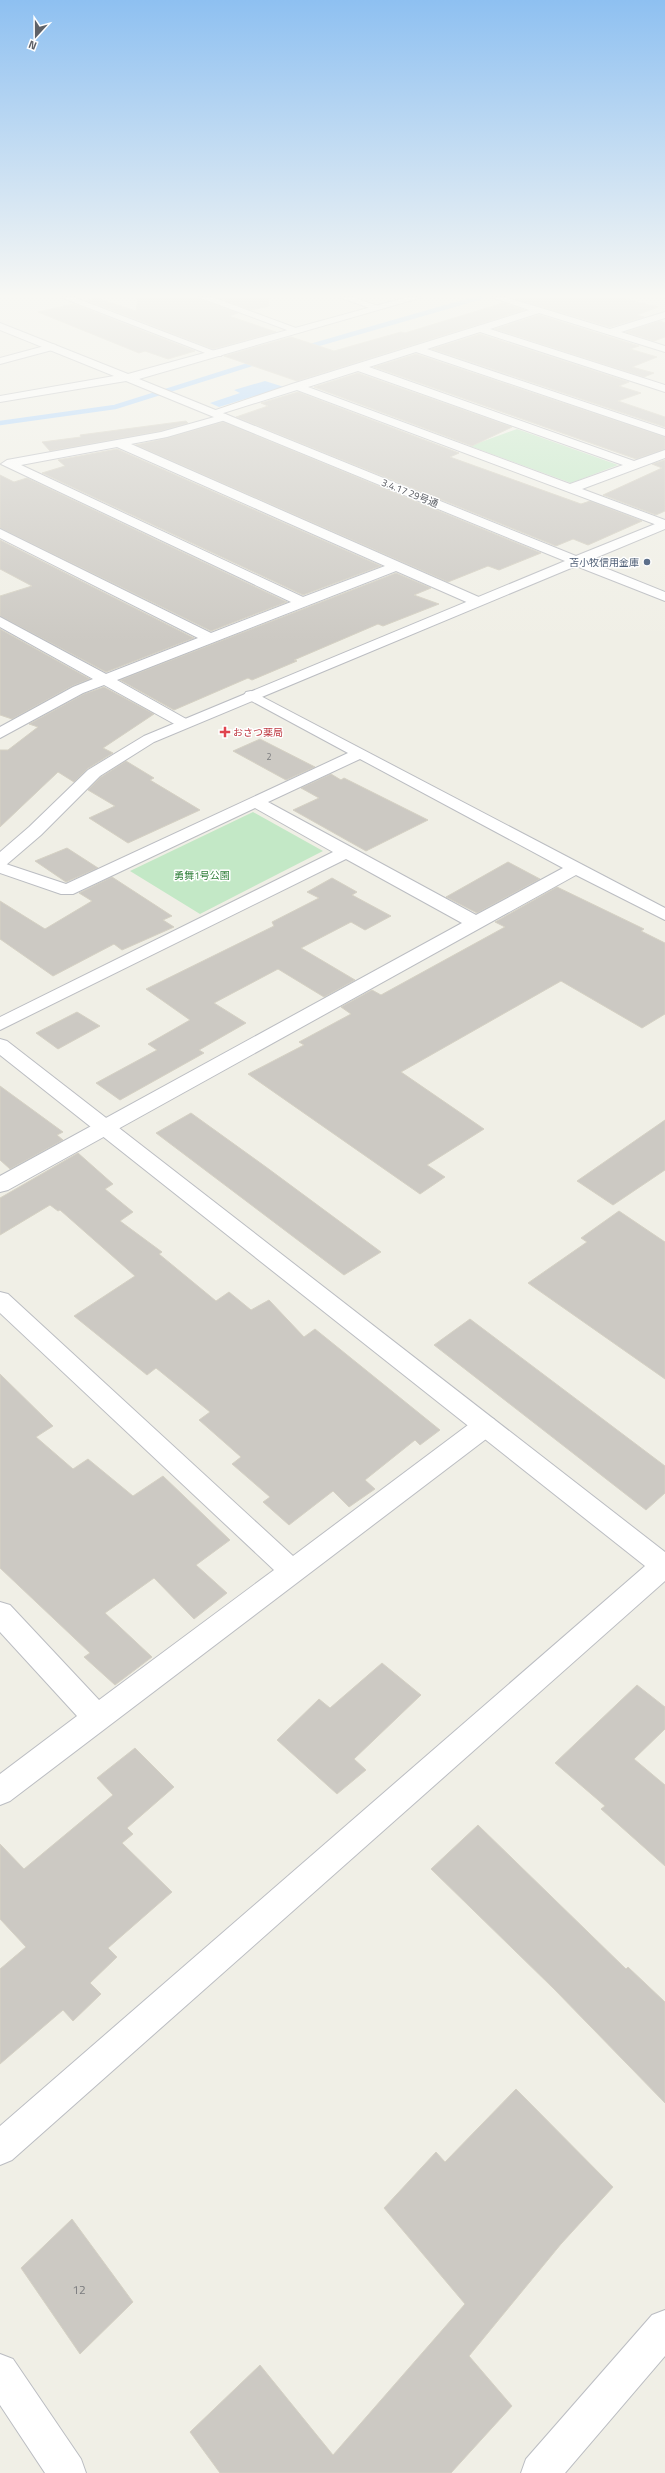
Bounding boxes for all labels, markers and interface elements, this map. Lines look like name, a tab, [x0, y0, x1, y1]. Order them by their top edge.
north arrow	[16, 16, 56, 56]
text: N	[26, 37, 39, 54]
street label: 3.4.17 29号通	[379, 475, 441, 511]
place label: 苫小牧信用金庫	[569, 555, 639, 570]
marker: 苫小牧信用金庫	[642, 557, 652, 567]
place label: おさつ薬局	[233, 725, 283, 740]
marker: おさつ薬局	[220, 727, 230, 737]
house number: 2	[266, 750, 272, 763]
park label: 勇舞1号公園	[174, 868, 230, 883]
house number: 12	[72, 2280, 86, 2299]

